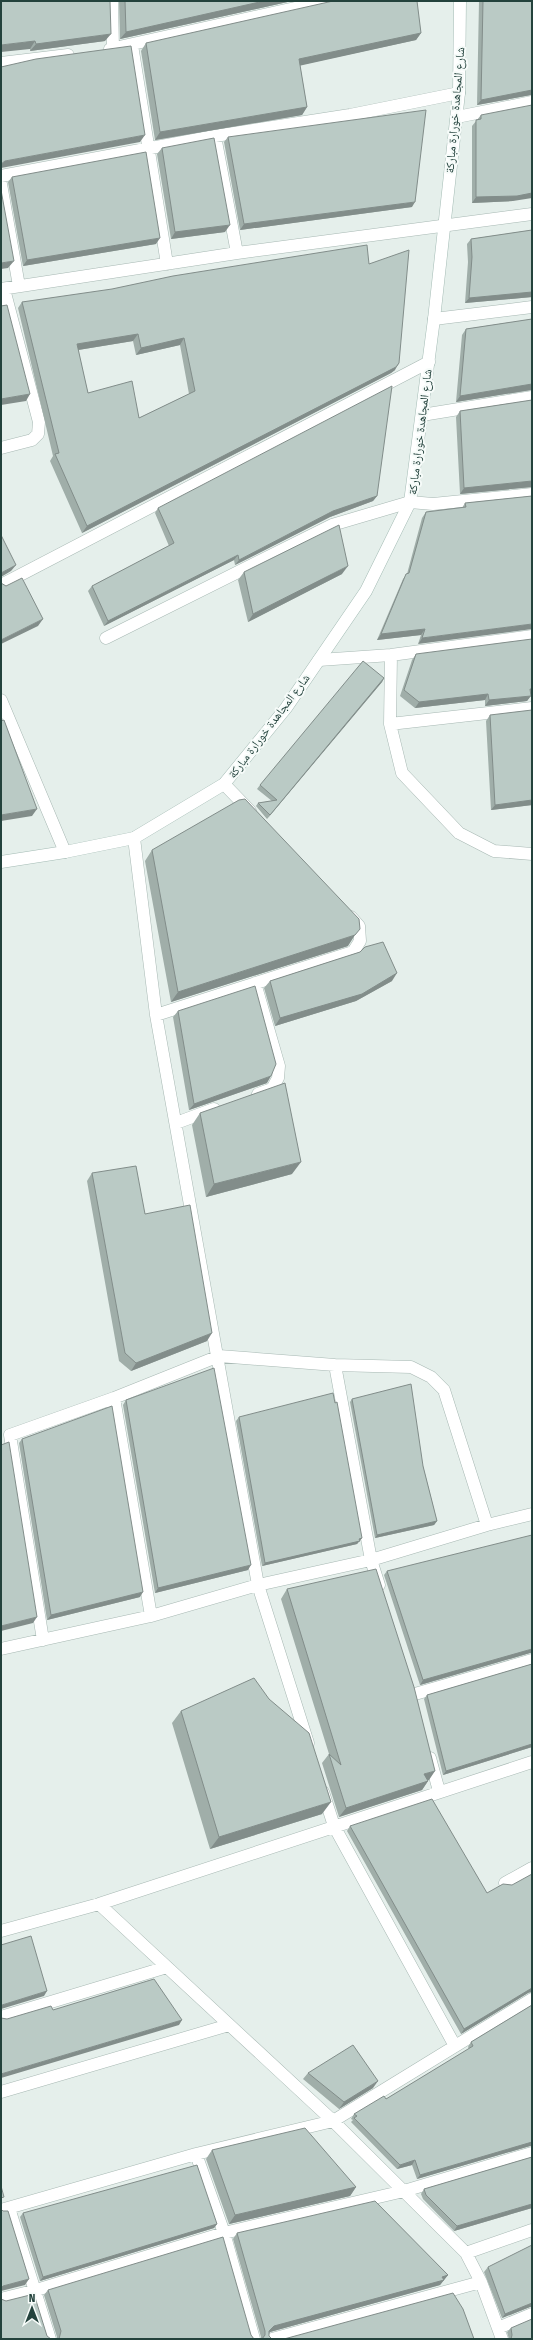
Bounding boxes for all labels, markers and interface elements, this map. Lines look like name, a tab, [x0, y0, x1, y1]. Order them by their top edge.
street label: شارع المجاهدة خورارة مباركة	[443, 46, 468, 174]
street label: شارع المجاهدة خورارة مباركة	[405, 368, 436, 496]
street label: شارع المجاهدة خورارة مباركة	[225, 671, 314, 781]
north arrow	[12, 2288, 52, 2328]
text: N	[29, 2292, 35, 2305]

